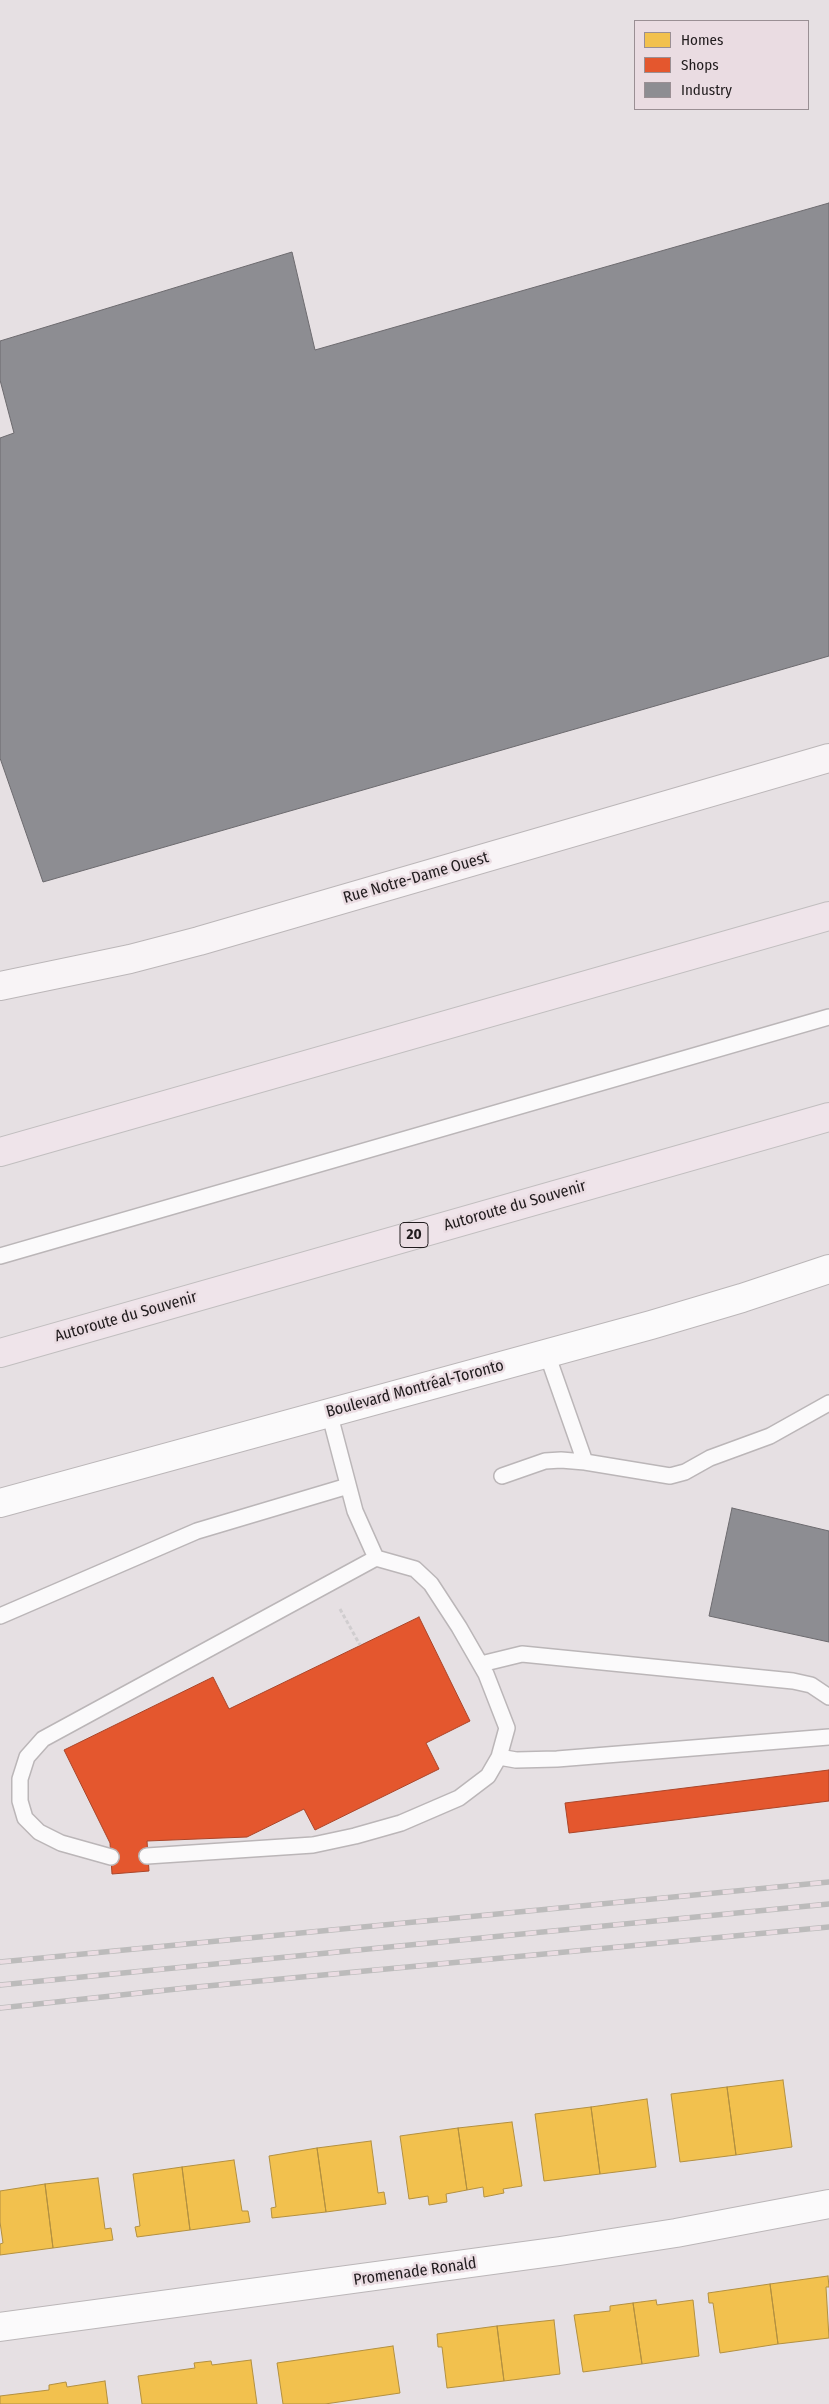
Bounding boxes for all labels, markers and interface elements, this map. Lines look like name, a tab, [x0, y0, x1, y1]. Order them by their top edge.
legend	[634, 20, 809, 110]
text: Homes	[681, 31, 723, 49]
text: Shops	[681, 56, 719, 74]
text: Industry	[681, 81, 732, 99]
street label: Rue Notre-Dame Ouest	[341, 848, 491, 908]
street label: Autoroute du Souvenir	[442, 1176, 588, 1236]
road number: 20	[400, 1222, 428, 1248]
street label: Autoroute du Souvenir	[53, 1287, 199, 1347]
street label: Boulevard Montréal-Toronto	[324, 1356, 506, 1422]
street label: Promenade Ronald	[352, 2254, 478, 2290]

